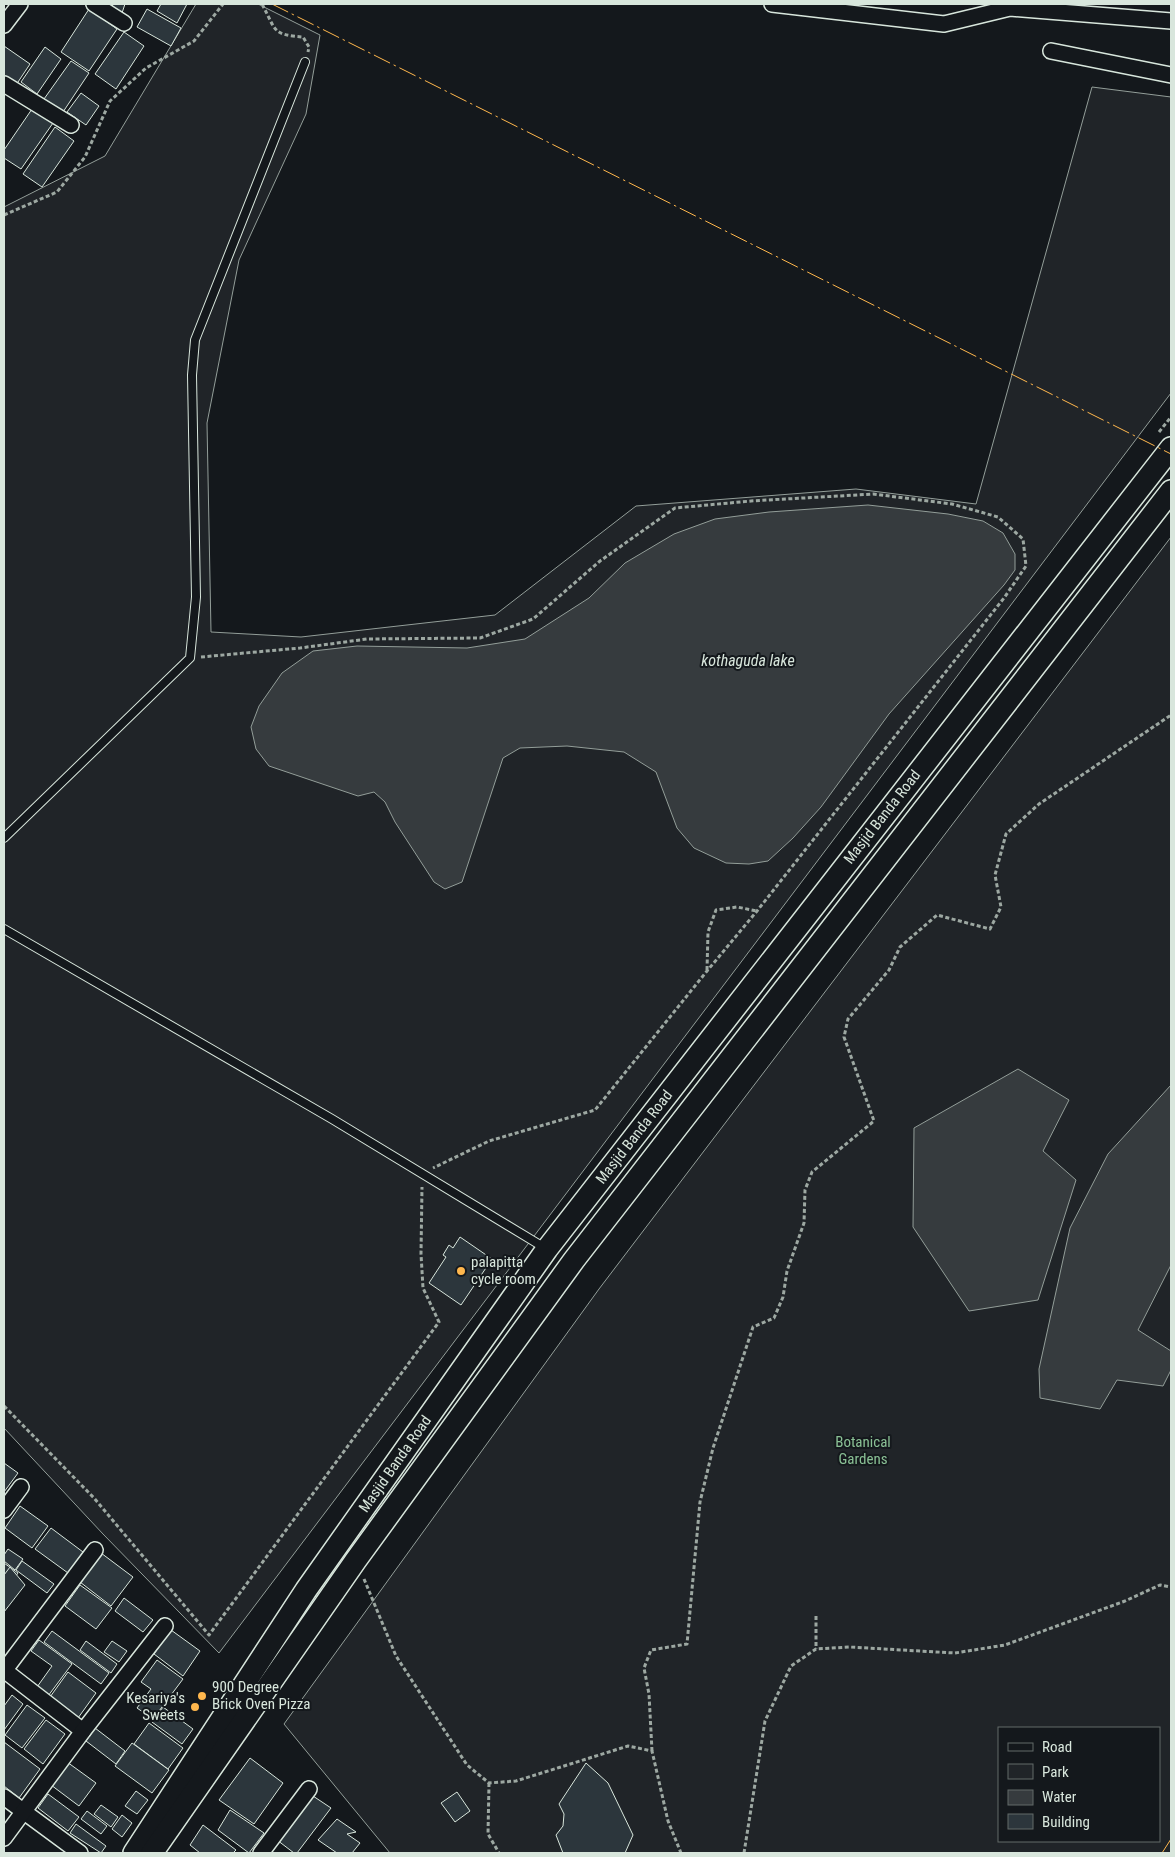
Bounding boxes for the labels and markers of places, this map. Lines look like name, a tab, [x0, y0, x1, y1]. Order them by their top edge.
place label: palapitta cycle room	[471, 1253, 536, 1288]
marker: palapitta cycle room	[455, 1265, 467, 1277]
place label: 900 Degree Brick Oven Pizza	[212, 1678, 311, 1713]
place label: Kesariya's Sweets	[126, 1689, 185, 1724]
marker: 900 Degree Brick Oven Pizza	[196, 1690, 208, 1702]
marker: Kesariya's Sweets	[189, 1701, 201, 1713]

